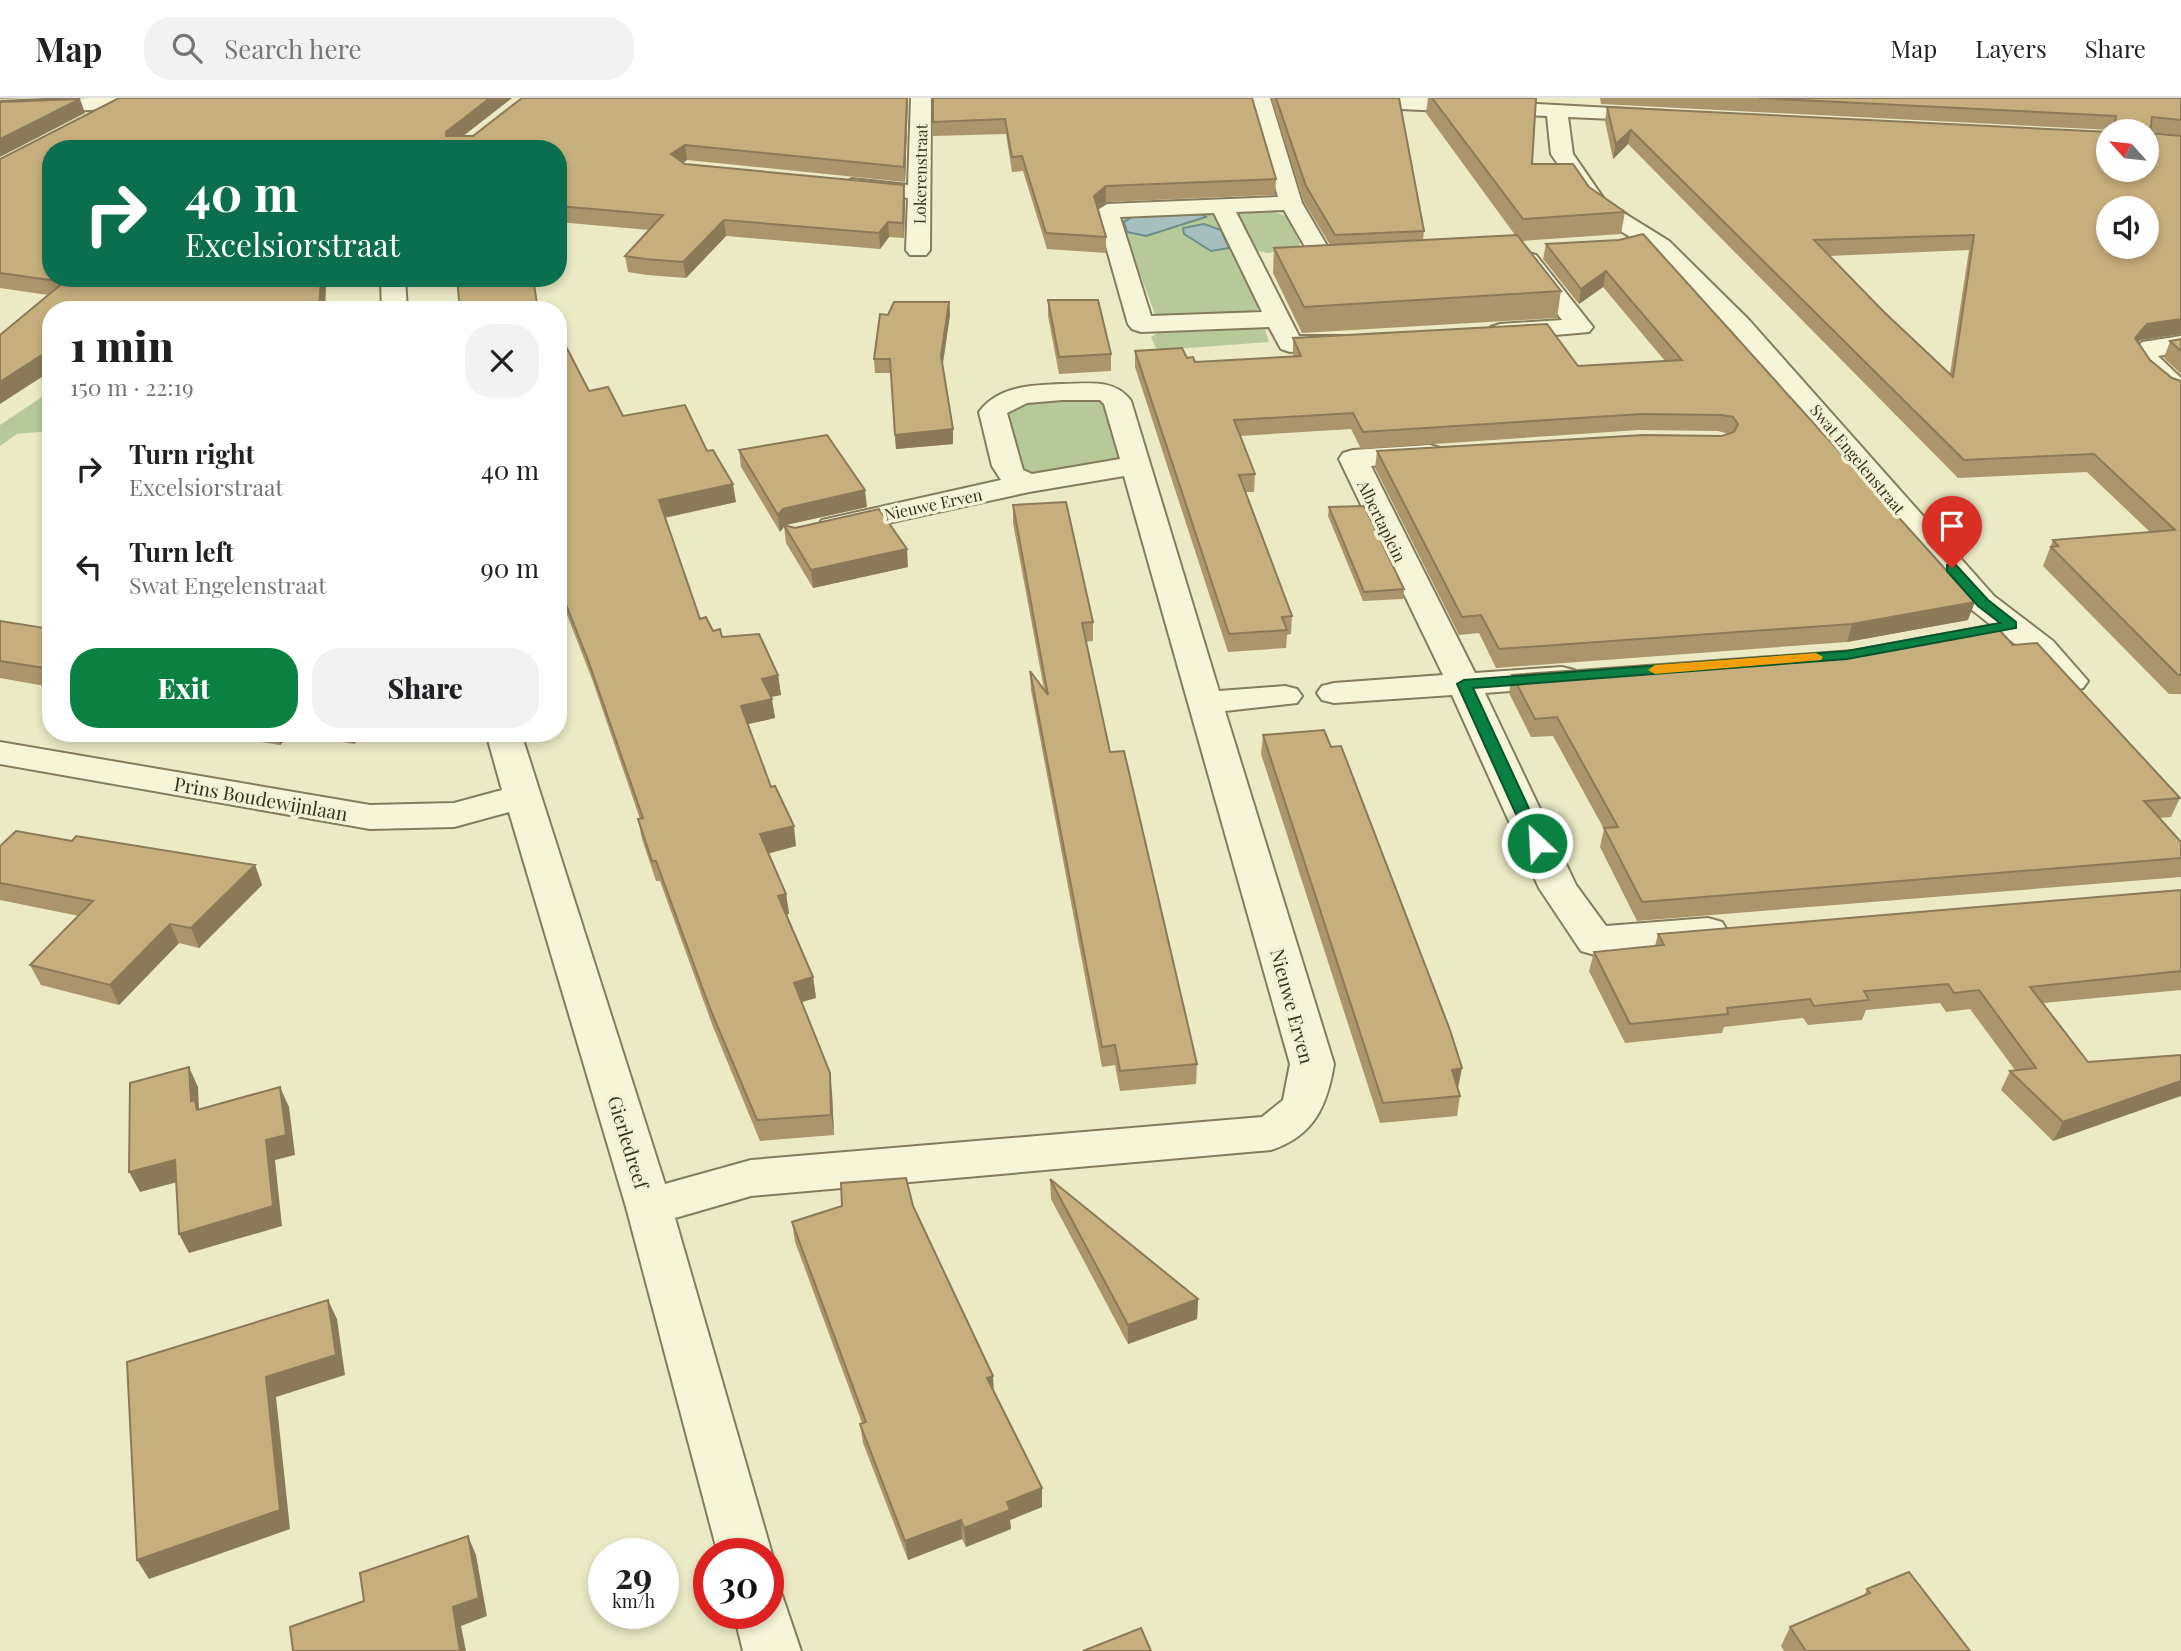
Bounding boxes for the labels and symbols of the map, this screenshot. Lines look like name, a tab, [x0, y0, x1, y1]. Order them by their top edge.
north arrow	[2096, 119, 2160, 182]
street label: Lokerenstraat	[909, 123, 931, 224]
street label: Swat Engelenstraat	[1806, 400, 1910, 519]
street label: Albertaplein	[1353, 476, 1411, 566]
street label: Nieuwe Erven	[882, 483, 984, 525]
pin	[1922, 496, 1982, 568]
street label: Prins Boudewijnlaan	[172, 770, 351, 826]
position arrow	[1500, 806, 1574, 880]
street label: Nieuwe Erven	[1265, 946, 1321, 1067]
street label: Gierledreef	[603, 1092, 656, 1193]
speed limit sign: 30	[693, 1538, 784, 1629]

